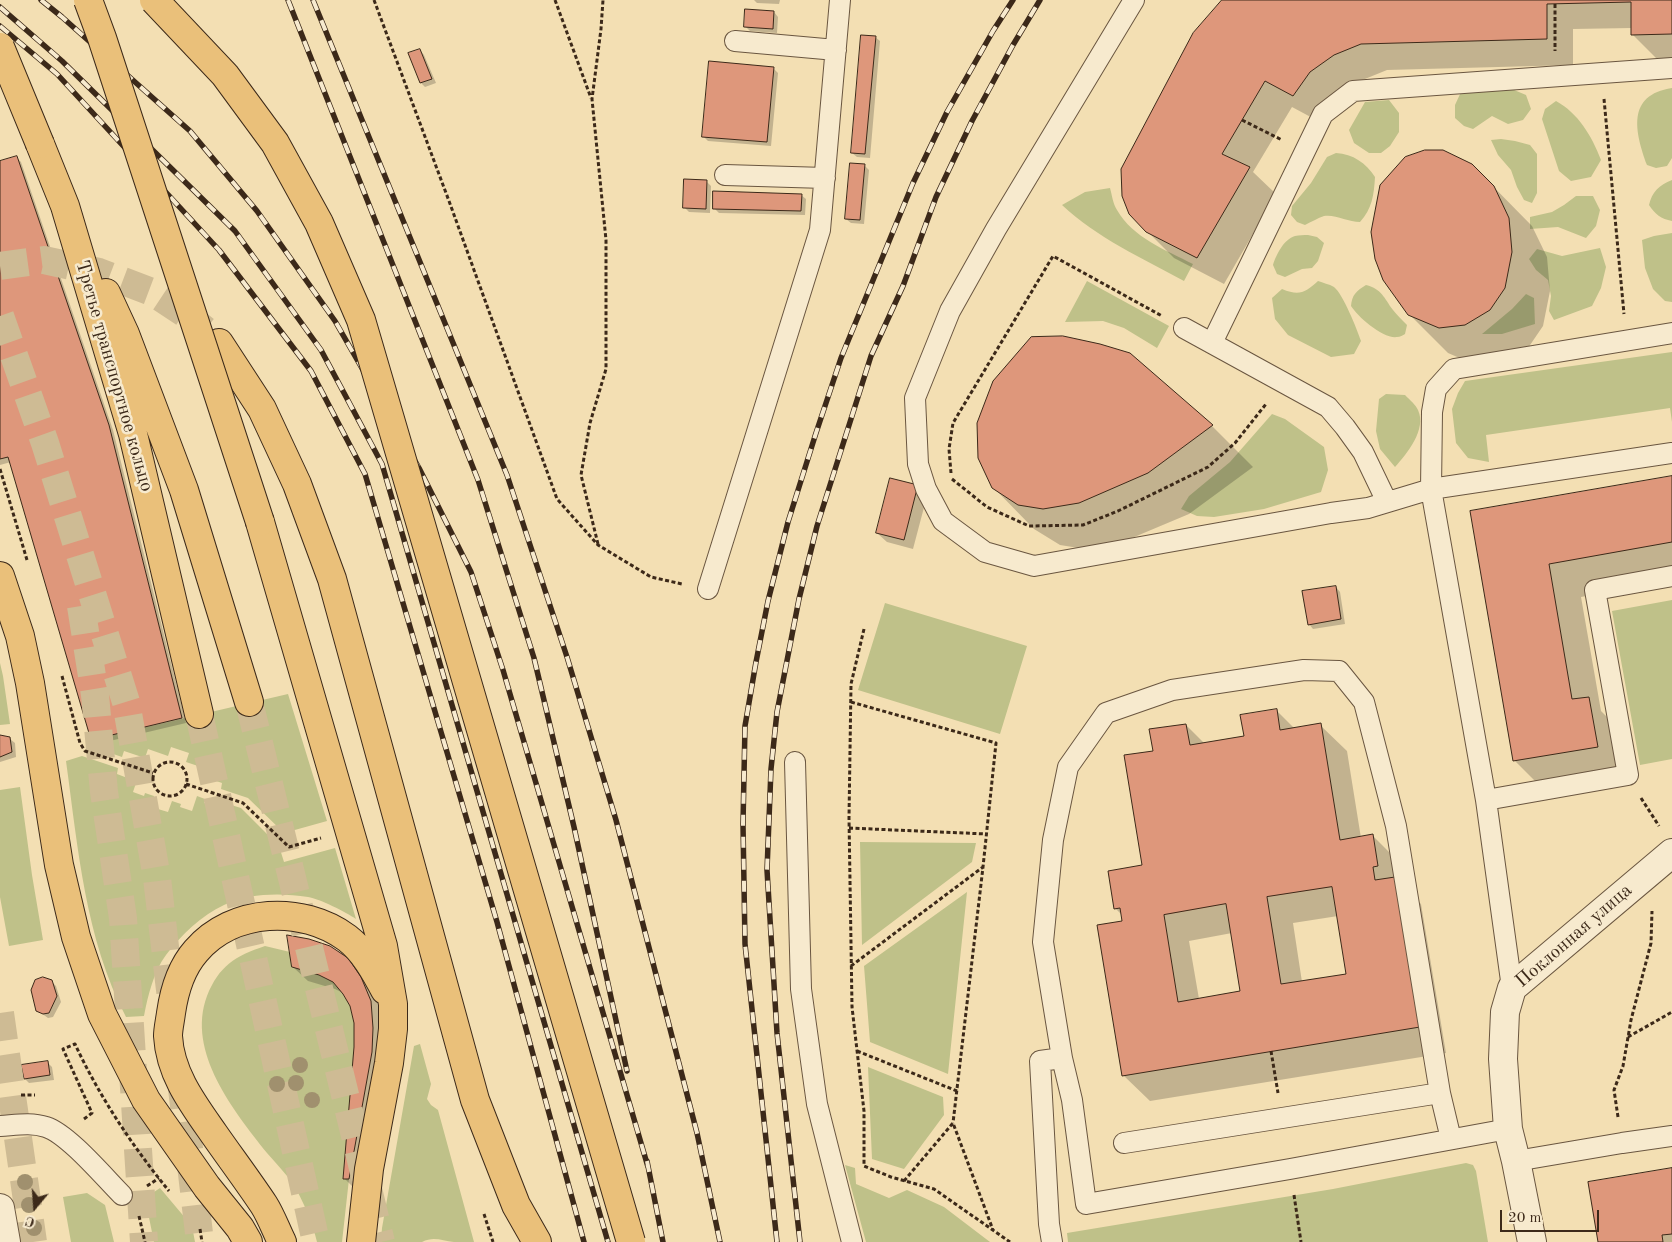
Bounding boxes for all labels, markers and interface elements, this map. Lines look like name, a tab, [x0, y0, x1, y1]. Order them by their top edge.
street label: Третье транспортное кольцо	[70, 258, 158, 494]
street label: Поклонная улица	[1511, 879, 1637, 993]
north arrow	[10, 1182, 60, 1232]
scale bar	[1502, 1200, 1601, 1232]
text: 20 m	[1508, 1211, 1542, 1226]
text: С	[24, 1213, 37, 1229]

